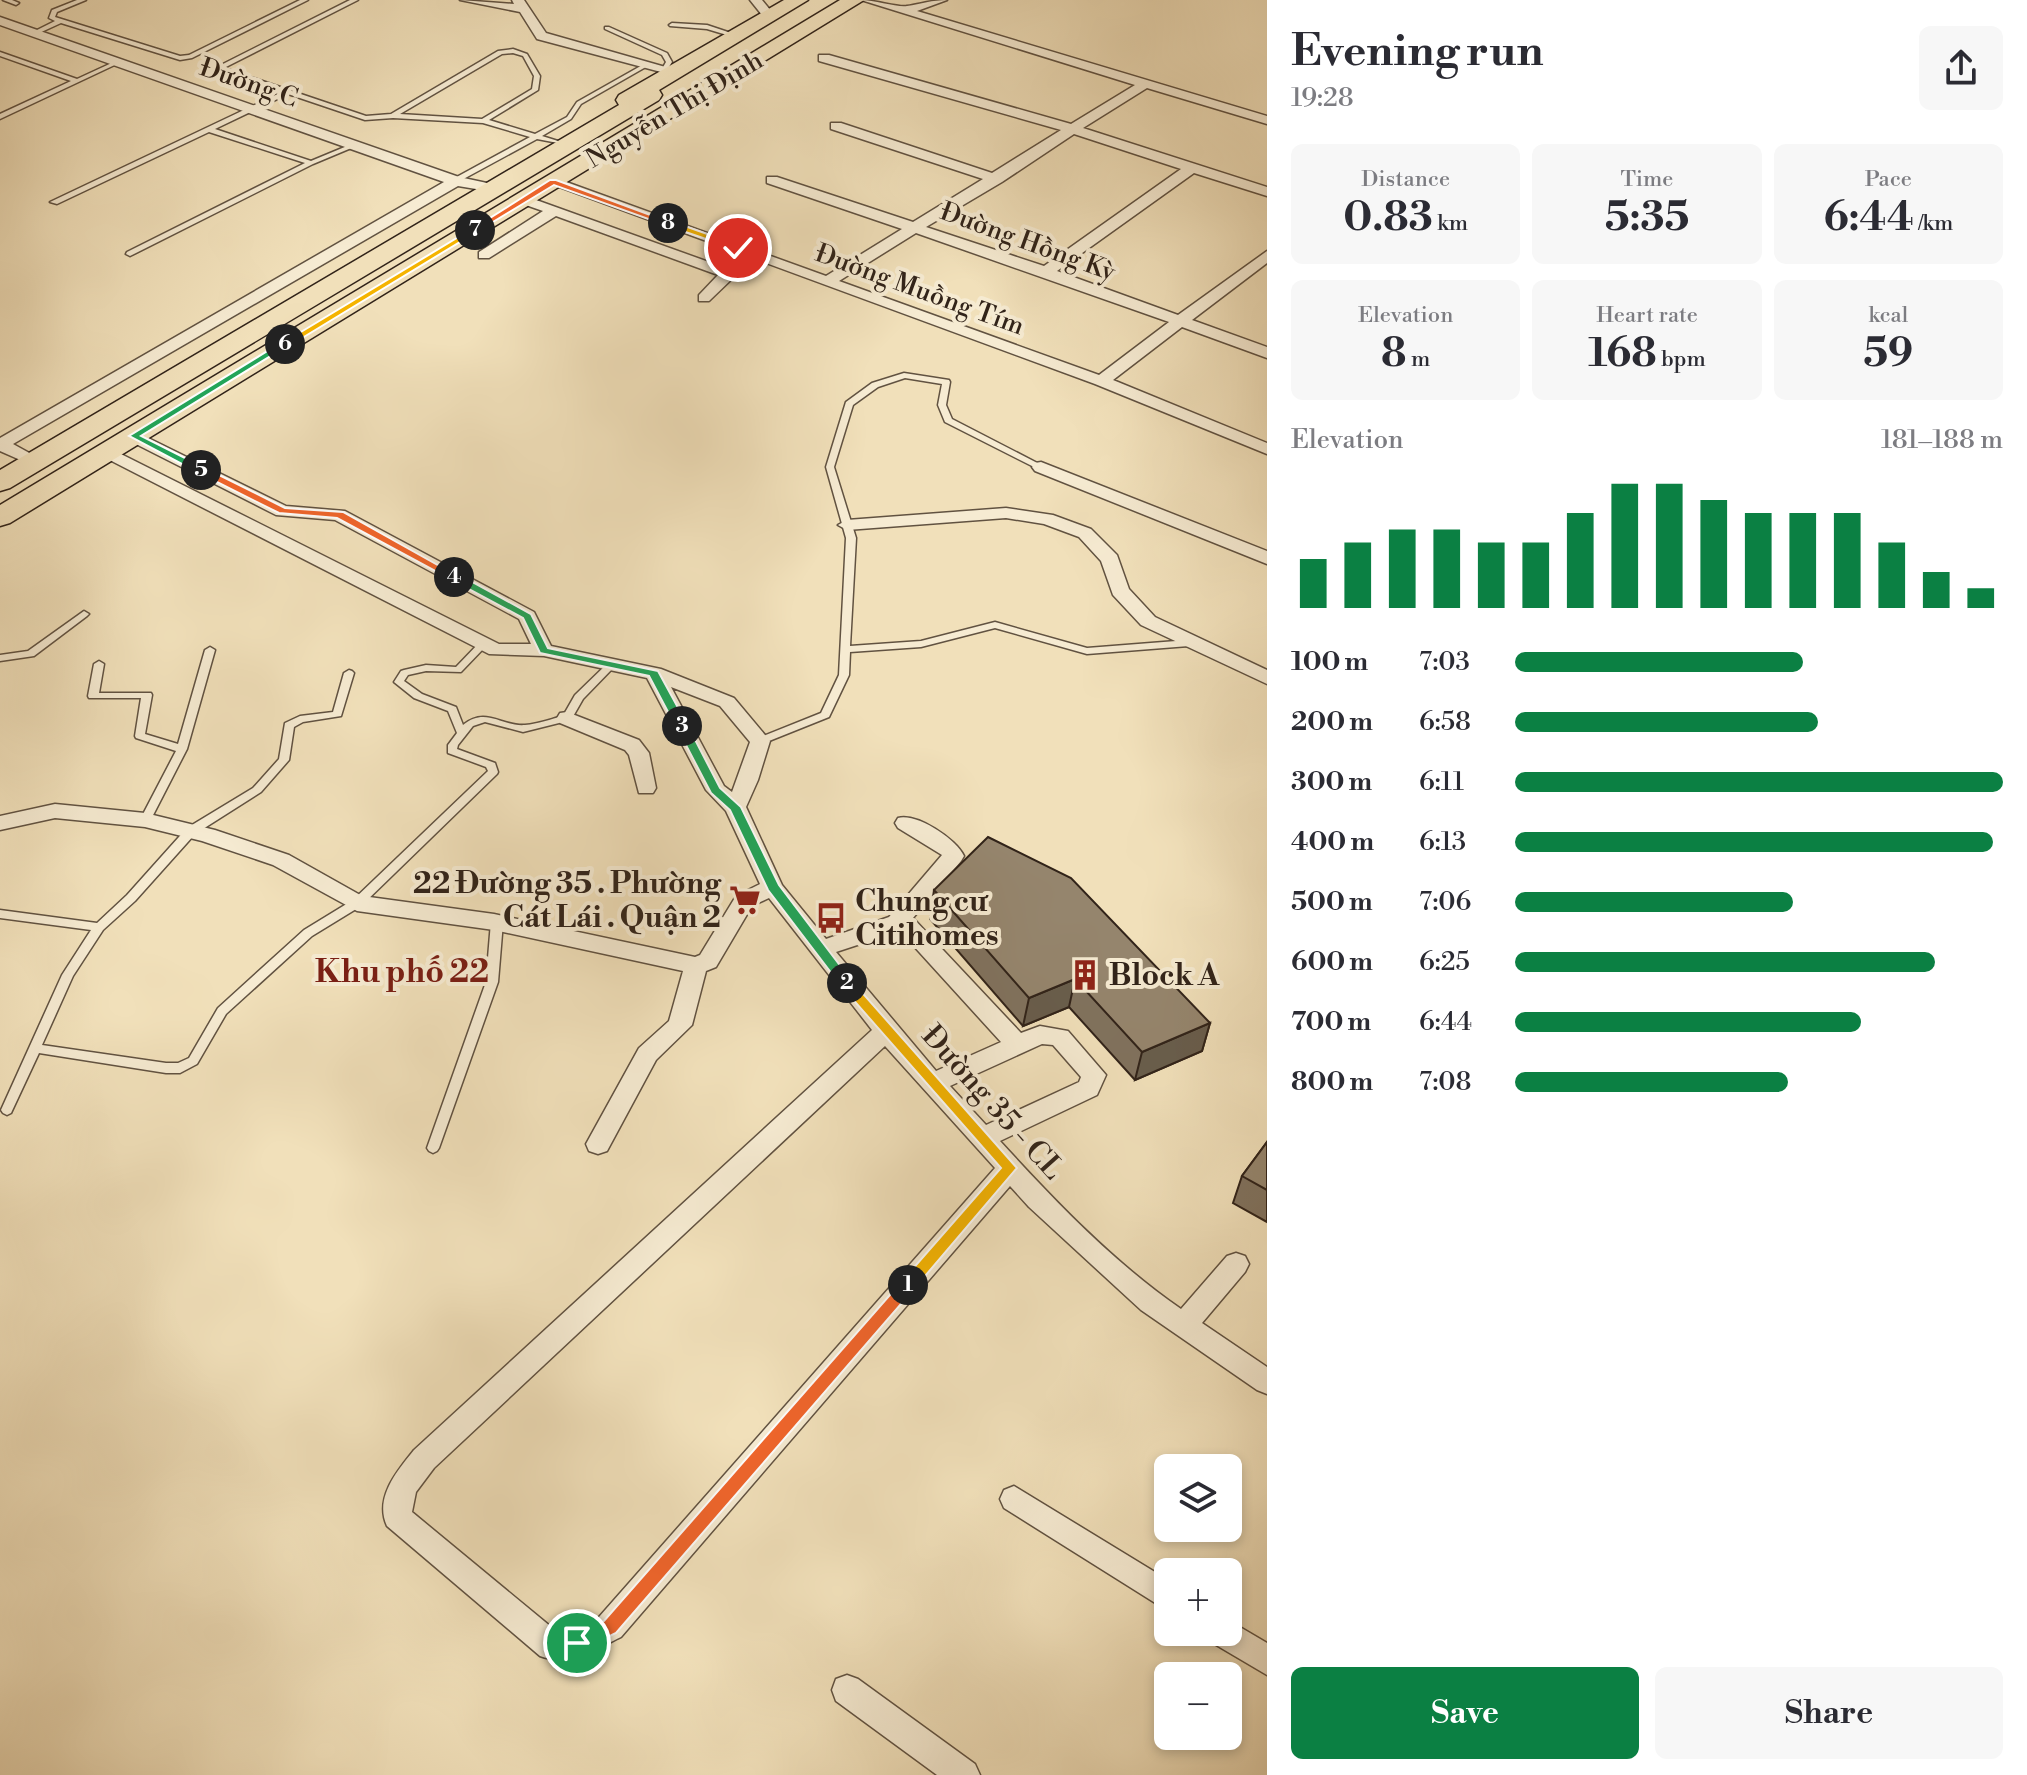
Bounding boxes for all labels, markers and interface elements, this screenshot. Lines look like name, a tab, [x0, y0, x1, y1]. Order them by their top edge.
text: Evening run	[1291, 24, 1544, 79]
button: share	[1919, 26, 2003, 110]
street label: Nguyễn Thị Định	[580, 44, 769, 175]
street label: Đường C	[195, 51, 302, 115]
text: 19:28	[1291, 82, 1354, 114]
text: Distance	[1361, 166, 1450, 193]
text: Time	[1621, 166, 1673, 193]
text: Pace	[1865, 166, 1912, 193]
text: 0.83	[1343, 193, 1433, 243]
text: 5:35	[1605, 193, 1689, 243]
text: 6:44	[1823, 193, 1914, 243]
street label: Đường Hồng Kỳ	[936, 195, 1120, 289]
pin: 8	[648, 203, 688, 243]
text: 8	[661, 209, 675, 236]
pin: 7	[455, 210, 495, 250]
text: km	[1433, 210, 1468, 237]
text: /km	[1914, 210, 1953, 237]
pin	[704, 214, 772, 282]
text: 7	[469, 216, 481, 243]
icon: check	[716, 226, 760, 270]
street label: Đường Muồng Tím	[811, 237, 1029, 343]
text: Elevation	[1358, 302, 1453, 329]
text: Heart rate	[1596, 302, 1698, 329]
text: kcal	[1868, 302, 1908, 329]
pin: 6	[265, 324, 305, 364]
text: 8	[1381, 329, 1407, 379]
text: 168	[1588, 329, 1657, 379]
text: 59	[1863, 329, 1913, 379]
text: 6	[278, 330, 292, 357]
text: m	[1407, 346, 1430, 373]
text: bpm	[1657, 346, 1706, 373]
text: Elevation	[1291, 424, 1404, 456]
text: 181–188 m	[1881, 424, 2003, 456]
pin: 5	[181, 450, 221, 490]
text: 5	[194, 456, 208, 483]
pin: 4	[434, 557, 474, 597]
text: 4	[447, 563, 461, 590]
text: 100 m	[1291, 646, 1368, 678]
text: 7:03	[1419, 646, 1470, 678]
pin: 3	[662, 706, 702, 746]
text: 200 m	[1291, 706, 1373, 738]
text: 6:58	[1419, 706, 1471, 738]
text: 3	[675, 712, 689, 739]
text: 300 m	[1291, 766, 1372, 798]
text: 6:11	[1419, 766, 1464, 798]
text: 400 m	[1291, 826, 1374, 858]
text: 6:13	[1419, 826, 1466, 858]
place label: 22 Đường 35 . Phường Cát Lái . Quận 2	[413, 865, 722, 937]
supermarket icon: 22 Đường 35 . Phường Cát Lái . Quận 2	[728, 883, 762, 917]
place label: Chung cư Citihomes	[855, 883, 999, 955]
text: 500 m	[1291, 886, 1373, 918]
text: 7:06	[1419, 886, 1471, 918]
bus stop icon: Chung cư Citihomes	[814, 901, 848, 935]
text: 600 m	[1291, 946, 1373, 978]
text: 6:25	[1419, 946, 1470, 978]
district label: Khu phố 22	[315, 952, 489, 992]
place label: Block A	[1109, 957, 1220, 995]
building icon: Block A	[1068, 958, 1102, 992]
pin: 2	[827, 963, 867, 1003]
text: 2	[840, 969, 854, 996]
text: 700 m	[1291, 1006, 1371, 1038]
text: 6:44	[1419, 1006, 1472, 1038]
street label: Đường 35 - CL	[913, 1018, 1071, 1188]
text: 800 m	[1291, 1066, 1373, 1098]
text: 7:08	[1419, 1066, 1471, 1098]
pin: 1	[888, 1265, 928, 1305]
text: 1	[903, 1271, 913, 1298]
map controls	[1154, 1454, 1242, 1750]
button: layers	[1154, 1454, 1242, 1542]
button: +	[1154, 1558, 1242, 1646]
pin	[543, 1609, 611, 1677]
icon: arrive	[555, 1621, 599, 1665]
button: −	[1154, 1662, 1242, 1750]
button: Save	[1291, 1667, 1639, 1759]
button: Share	[1655, 1667, 2003, 1759]

